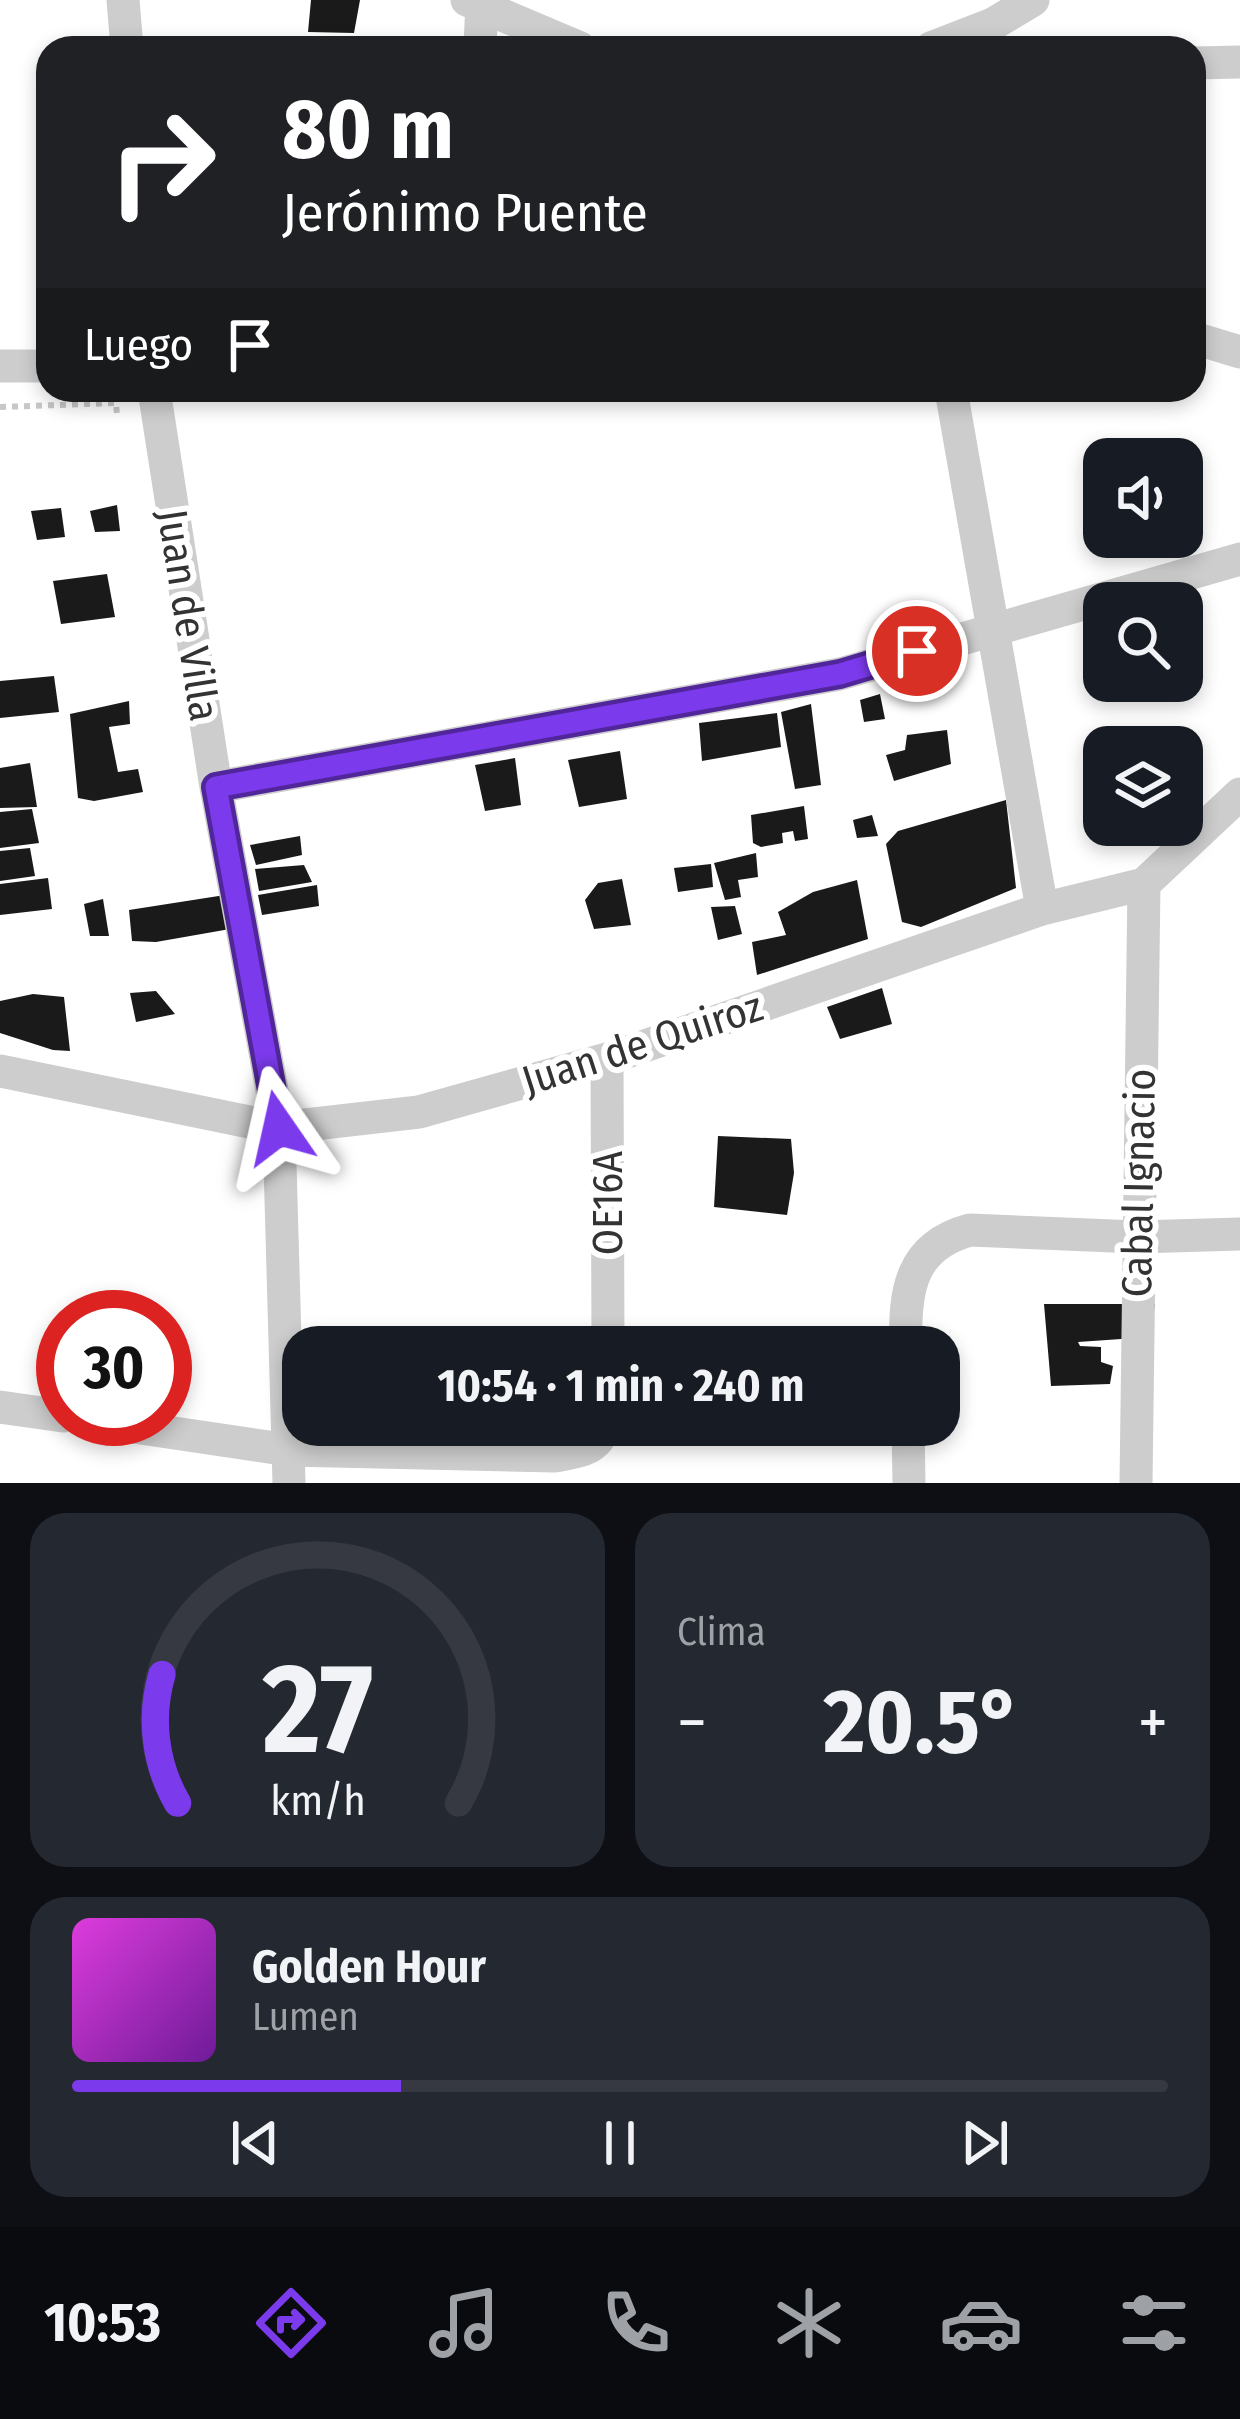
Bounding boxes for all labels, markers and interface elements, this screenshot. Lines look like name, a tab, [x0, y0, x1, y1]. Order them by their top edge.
text: 80 m	[282, 79, 454, 180]
icon: right	[84, 84, 240, 240]
text: Jerónimo Puente	[282, 181, 648, 245]
icon: arrive	[217, 312, 283, 378]
text: Luego	[84, 318, 193, 372]
map controls	[1083, 438, 1203, 846]
button: sound	[1083, 438, 1203, 558]
street label: Juan de Villa	[147, 506, 229, 725]
button: search	[1083, 582, 1203, 702]
pin	[866, 600, 968, 702]
icon: arrive	[884, 618, 950, 684]
button: layers	[1083, 726, 1203, 846]
street label: Juan de Quiroz	[516, 982, 769, 1106]
position arrow	[216, 1065, 342, 1191]
street label: Cabal Ignacio	[1112, 1068, 1166, 1298]
street label: OE16A	[583, 1151, 633, 1255]
speed limit sign: 30	[36, 1290, 192, 1446]
text: 10:54 · 1 min · 240 m	[438, 1359, 804, 1413]
text: Clima	[677, 1609, 766, 1655]
text: 27	[261, 1635, 373, 1785]
text: 20.5°	[824, 1668, 1021, 1776]
text: −	[677, 1683, 707, 1762]
text: +	[1138, 1683, 1168, 1762]
text: km/h	[270, 1775, 365, 1826]
text: Golden Hour	[252, 1940, 486, 1994]
text: Lumen	[252, 1994, 359, 2040]
icon: previous	[222, 2110, 288, 2176]
icon: pause	[587, 2110, 653, 2176]
icon: next	[952, 2110, 1018, 2176]
icon: directions	[249, 2281, 333, 2365]
icon: music	[422, 2281, 506, 2365]
icon: phone	[594, 2281, 678, 2365]
icon: climate	[767, 2281, 851, 2365]
icon: car	[939, 2281, 1023, 2365]
icon: filters	[1112, 2281, 1196, 2365]
text: 10:53	[44, 2291, 161, 2355]

